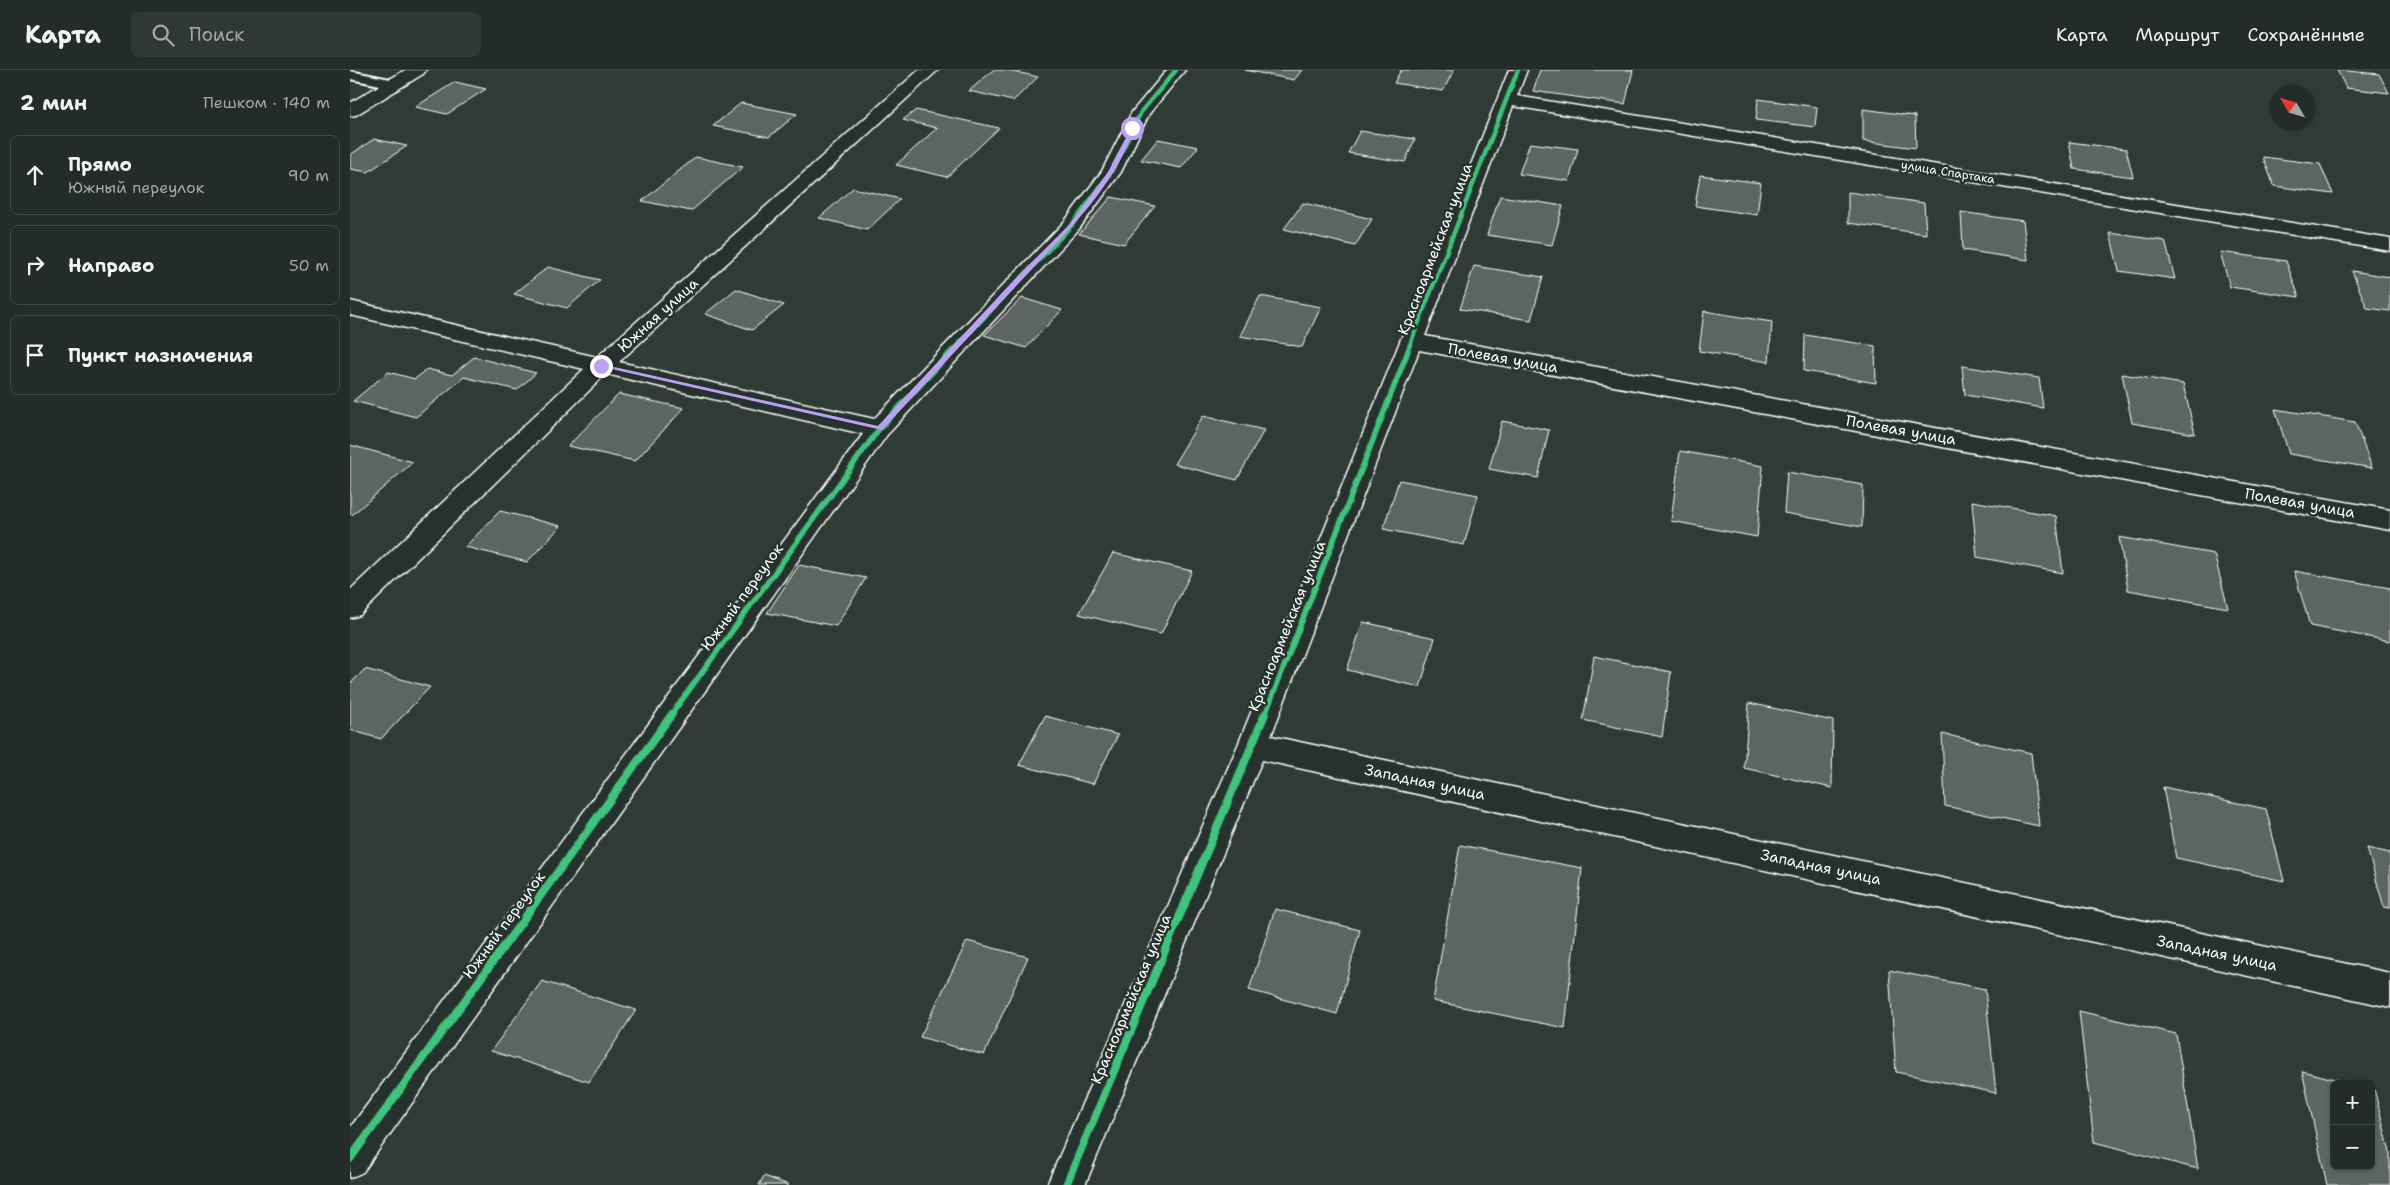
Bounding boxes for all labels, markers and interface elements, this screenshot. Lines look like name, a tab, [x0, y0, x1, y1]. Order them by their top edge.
search box	[131, 12, 481, 57]
text: Карта	[25, 19, 101, 51]
icon: search	[149, 21, 177, 49]
text: Поиск	[189, 22, 244, 47]
text: Карта	[2056, 23, 2107, 47]
text: Маршрут	[2135, 23, 2219, 47]
text: Сохранённые	[2247, 23, 2365, 47]
north arrow	[2270, 85, 2315, 130]
text: 2 мин	[20, 89, 87, 117]
text: Пешком · 140 m	[203, 92, 330, 113]
route start	[1121, 117, 1144, 140]
text: Прямо	[68, 152, 132, 177]
street label: улица Спартака	[1900, 157, 1997, 187]
street label: Красноармейская улица	[1393, 160, 1477, 338]
icon: ahead	[21, 161, 49, 189]
text: 90 m	[288, 165, 329, 186]
text: Южный переулок	[68, 177, 204, 198]
icon: right	[21, 251, 49, 279]
text: Направо	[68, 253, 154, 278]
text: 50 m	[289, 255, 329, 276]
street label: Южная улица	[613, 273, 703, 357]
street label: Полевая улица	[1446, 338, 1560, 378]
icon: arrive	[21, 341, 49, 369]
text: Пункт назначения	[68, 343, 253, 368]
route end	[590, 355, 613, 378]
street label: Полевая улица	[1844, 410, 1958, 450]
street label: Полевая улица	[2243, 483, 2357, 523]
street label: Красноармейская улица	[1244, 537, 1331, 714]
street label: Южный переулок	[696, 539, 788, 655]
street label: Западная улица	[1363, 759, 1488, 805]
street label: Западная улица	[1759, 844, 1884, 890]
street label: Южный переулок	[458, 867, 550, 983]
street label: Красноармейская улица	[1086, 911, 1176, 1087]
street label: Западная улица	[2155, 930, 2280, 976]
map controls	[2330, 1080, 2375, 1170]
button: +	[2330, 1080, 2375, 1125]
button: −	[2330, 1125, 2375, 1170]

